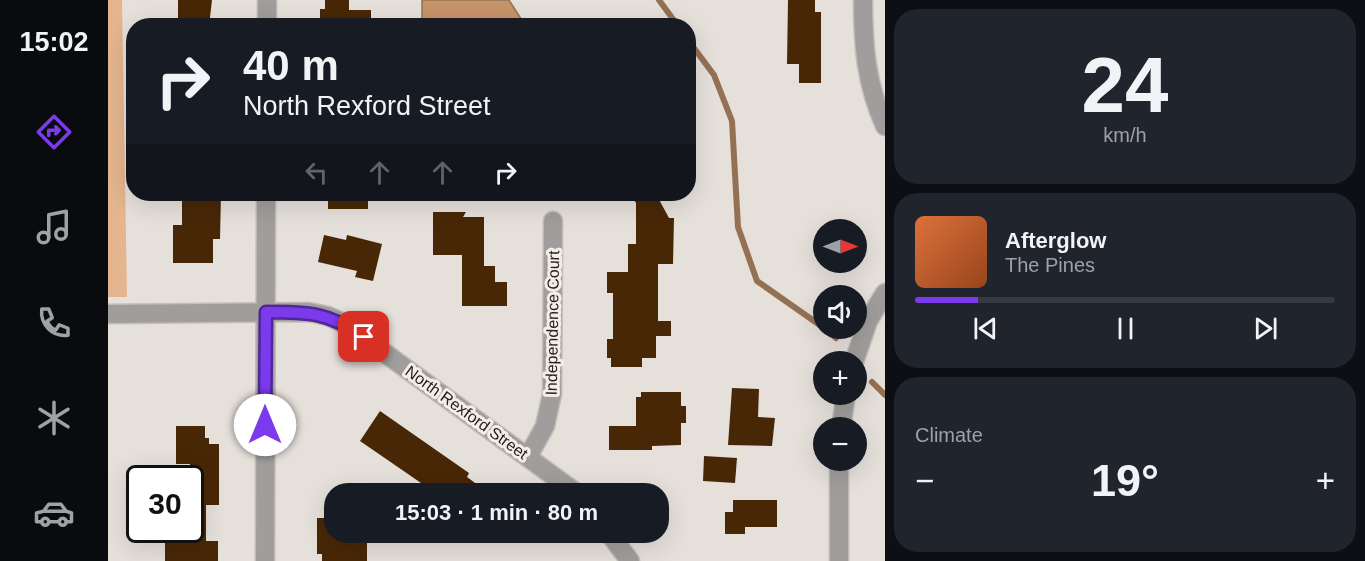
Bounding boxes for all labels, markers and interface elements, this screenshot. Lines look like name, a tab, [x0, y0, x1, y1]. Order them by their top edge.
text: 15:02	[19, 27, 89, 57]
text: 24	[1082, 41, 1168, 129]
icon: right	[144, 42, 222, 120]
text: 40 m	[243, 42, 339, 89]
text: North Rexford Street	[243, 91, 491, 121]
icon: directions	[33, 111, 75, 153]
text: km/h	[1103, 124, 1147, 146]
icon: left	[300, 156, 333, 189]
icon: ahead	[363, 156, 396, 189]
icon: ahead	[426, 156, 459, 189]
icon: right	[489, 156, 522, 189]
icon: music	[33, 206, 75, 248]
north arrow	[813, 219, 867, 273]
map controls	[813, 219, 867, 471]
text: Afterglow	[1005, 228, 1106, 253]
street label: Independence Court	[543, 250, 562, 396]
text: The Pines	[1005, 254, 1095, 276]
button: sound	[813, 285, 867, 339]
icon: phone	[33, 302, 75, 344]
pin	[338, 311, 389, 362]
icon: previous	[969, 312, 1002, 345]
icon: pause	[1109, 312, 1142, 345]
icon: next	[1249, 312, 1282, 345]
icon: arrive	[347, 320, 380, 353]
button: +	[813, 351, 867, 405]
street label: North Rexford Street	[402, 362, 532, 463]
position arrow	[233, 393, 297, 457]
icon: climate	[33, 397, 75, 439]
button: −	[813, 417, 867, 471]
text: Climate	[915, 424, 983, 446]
text: 19°	[1091, 455, 1159, 506]
text: −	[915, 462, 934, 499]
text: +	[1316, 462, 1335, 499]
speed limit sign: 30	[126, 465, 204, 543]
icon: car	[33, 492, 75, 534]
text: 15:03 · 1 min · 80 m	[395, 500, 598, 525]

